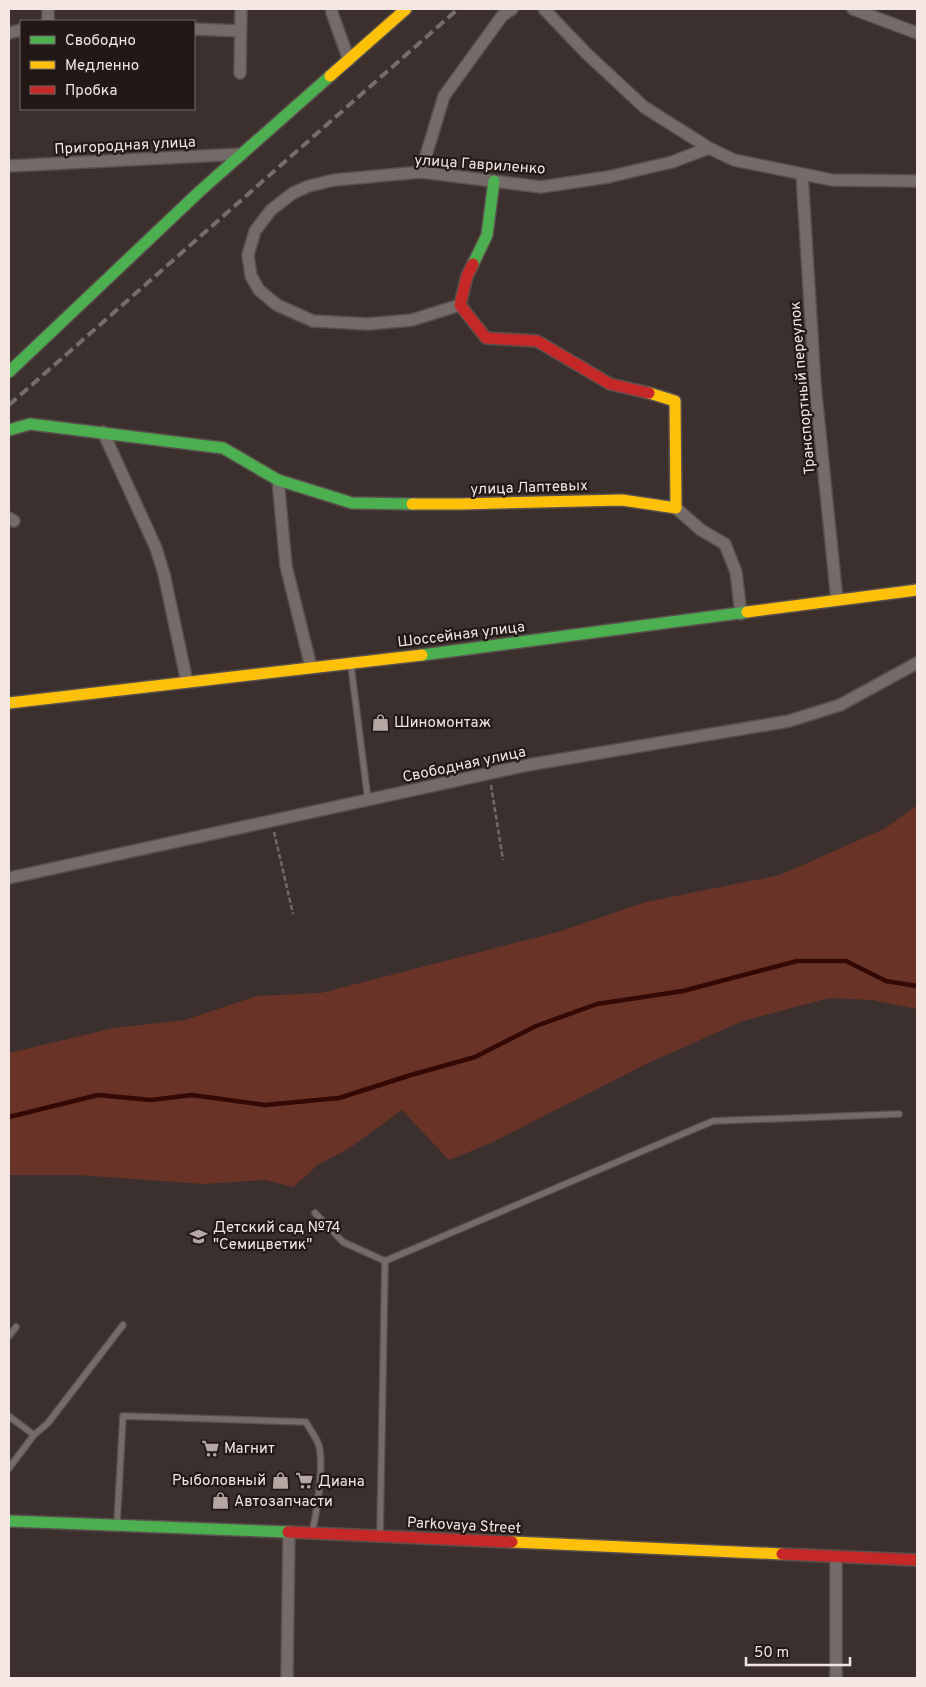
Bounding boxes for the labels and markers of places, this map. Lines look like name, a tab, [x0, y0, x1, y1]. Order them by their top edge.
shop icon: Шиномонтаж	[370, 712, 390, 732]
place label: Шиномонтаж	[394, 714, 492, 733]
place label: Детский сад №74 "Семицветик"	[213, 1219, 341, 1255]
school or university icon: Детский сад №74 "Семицветик"	[189, 1226, 209, 1246]
supermarket icon: Магнит	[200, 1438, 220, 1458]
place label: Магнит	[224, 1440, 275, 1459]
shop icon: Рыболовный	[270, 1470, 290, 1490]
supermarket icon: Диана	[294, 1471, 314, 1491]
place label: Рыболовный	[172, 1472, 266, 1491]
place label: Диана	[318, 1473, 365, 1492]
shop icon: Автозапчасти	[210, 1491, 230, 1511]
place label: Автозапчасти	[234, 1493, 333, 1512]

